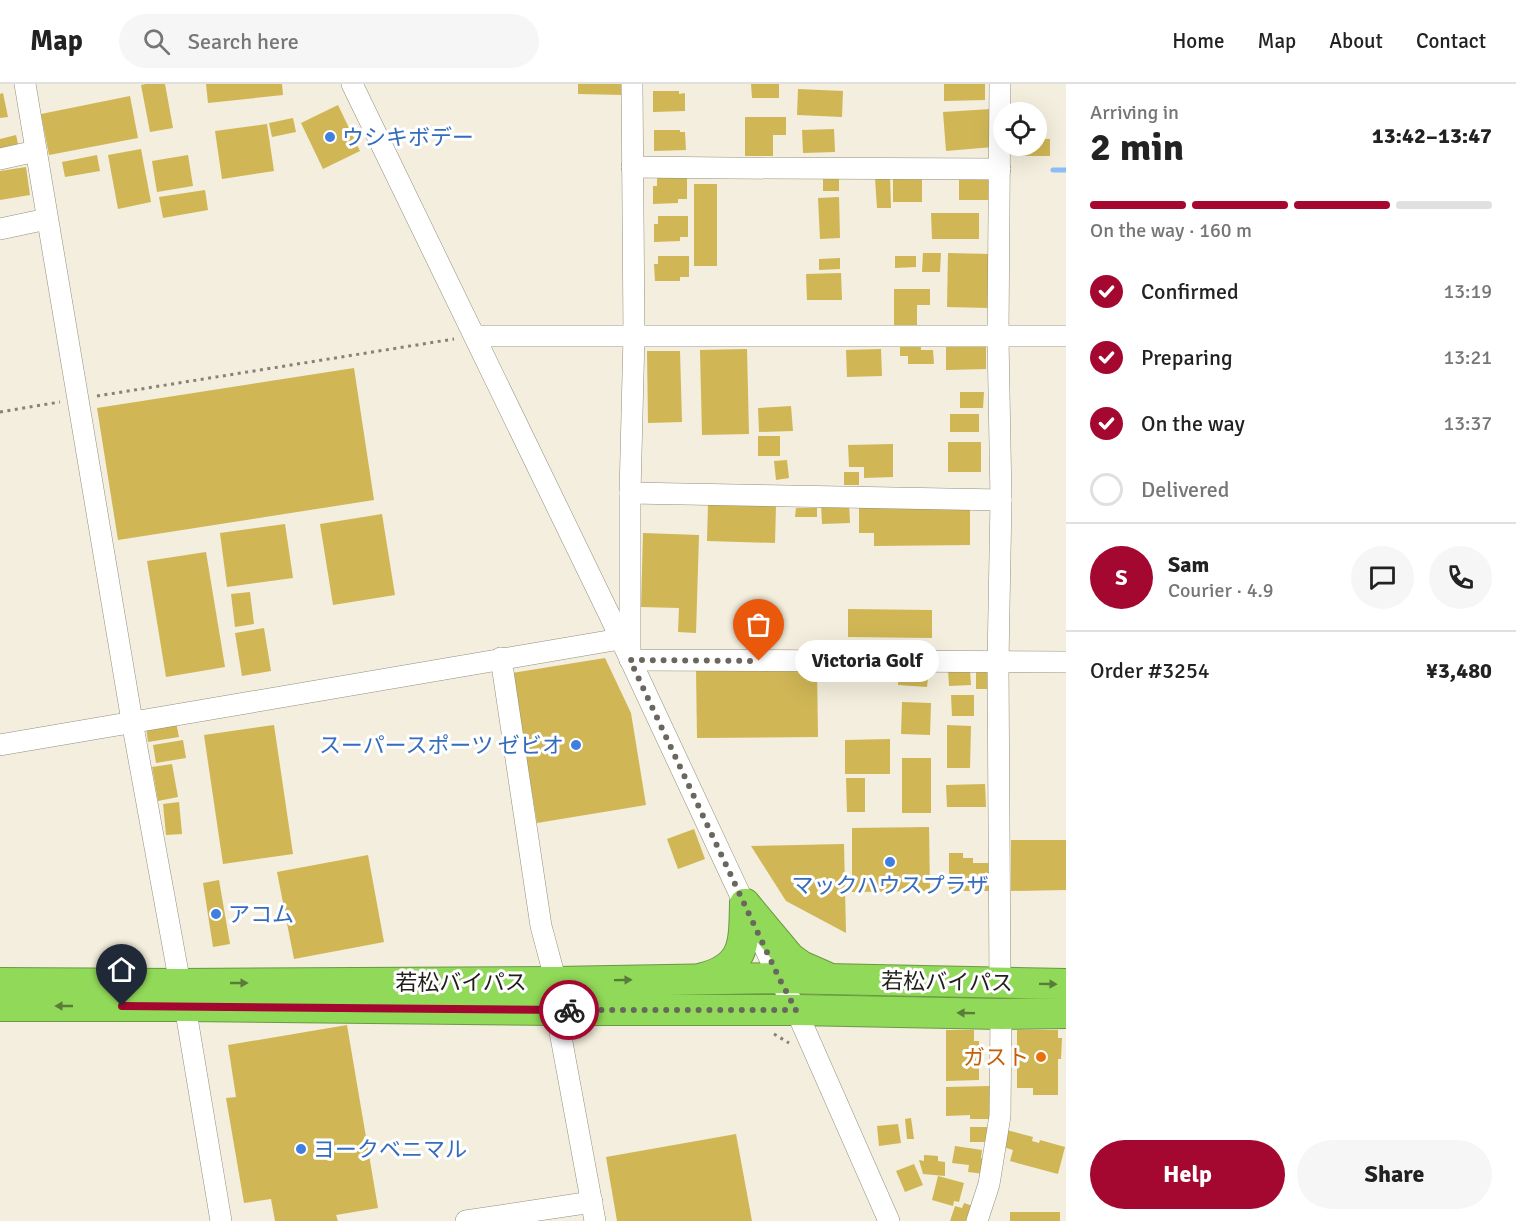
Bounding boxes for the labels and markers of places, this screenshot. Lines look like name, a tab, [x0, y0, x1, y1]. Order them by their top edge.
place label: ウシキボデー	[342, 124, 474, 151]
marker: ウシキボデー	[323, 130, 337, 144]
pin	[733, 599, 784, 661]
callout: Victoria Golf	[795, 640, 939, 682]
place label: スーパースポーツ ゼビオ	[319, 732, 564, 759]
marker: スーパースポーツ ゼビオ	[569, 738, 583, 752]
marker: マックハウスプラザ	[883, 855, 897, 869]
place label: マックハウスプラザ	[792, 872, 988, 899]
place label: アコム	[228, 901, 294, 928]
marker: アコム	[209, 907, 223, 921]
pin	[96, 944, 147, 1006]
place label: ガスト	[963, 1044, 1029, 1071]
marker: ガスト	[1034, 1050, 1048, 1064]
place label: ヨークベニマル	[313, 1136, 467, 1163]
marker: ヨークベニマル	[294, 1142, 308, 1156]

